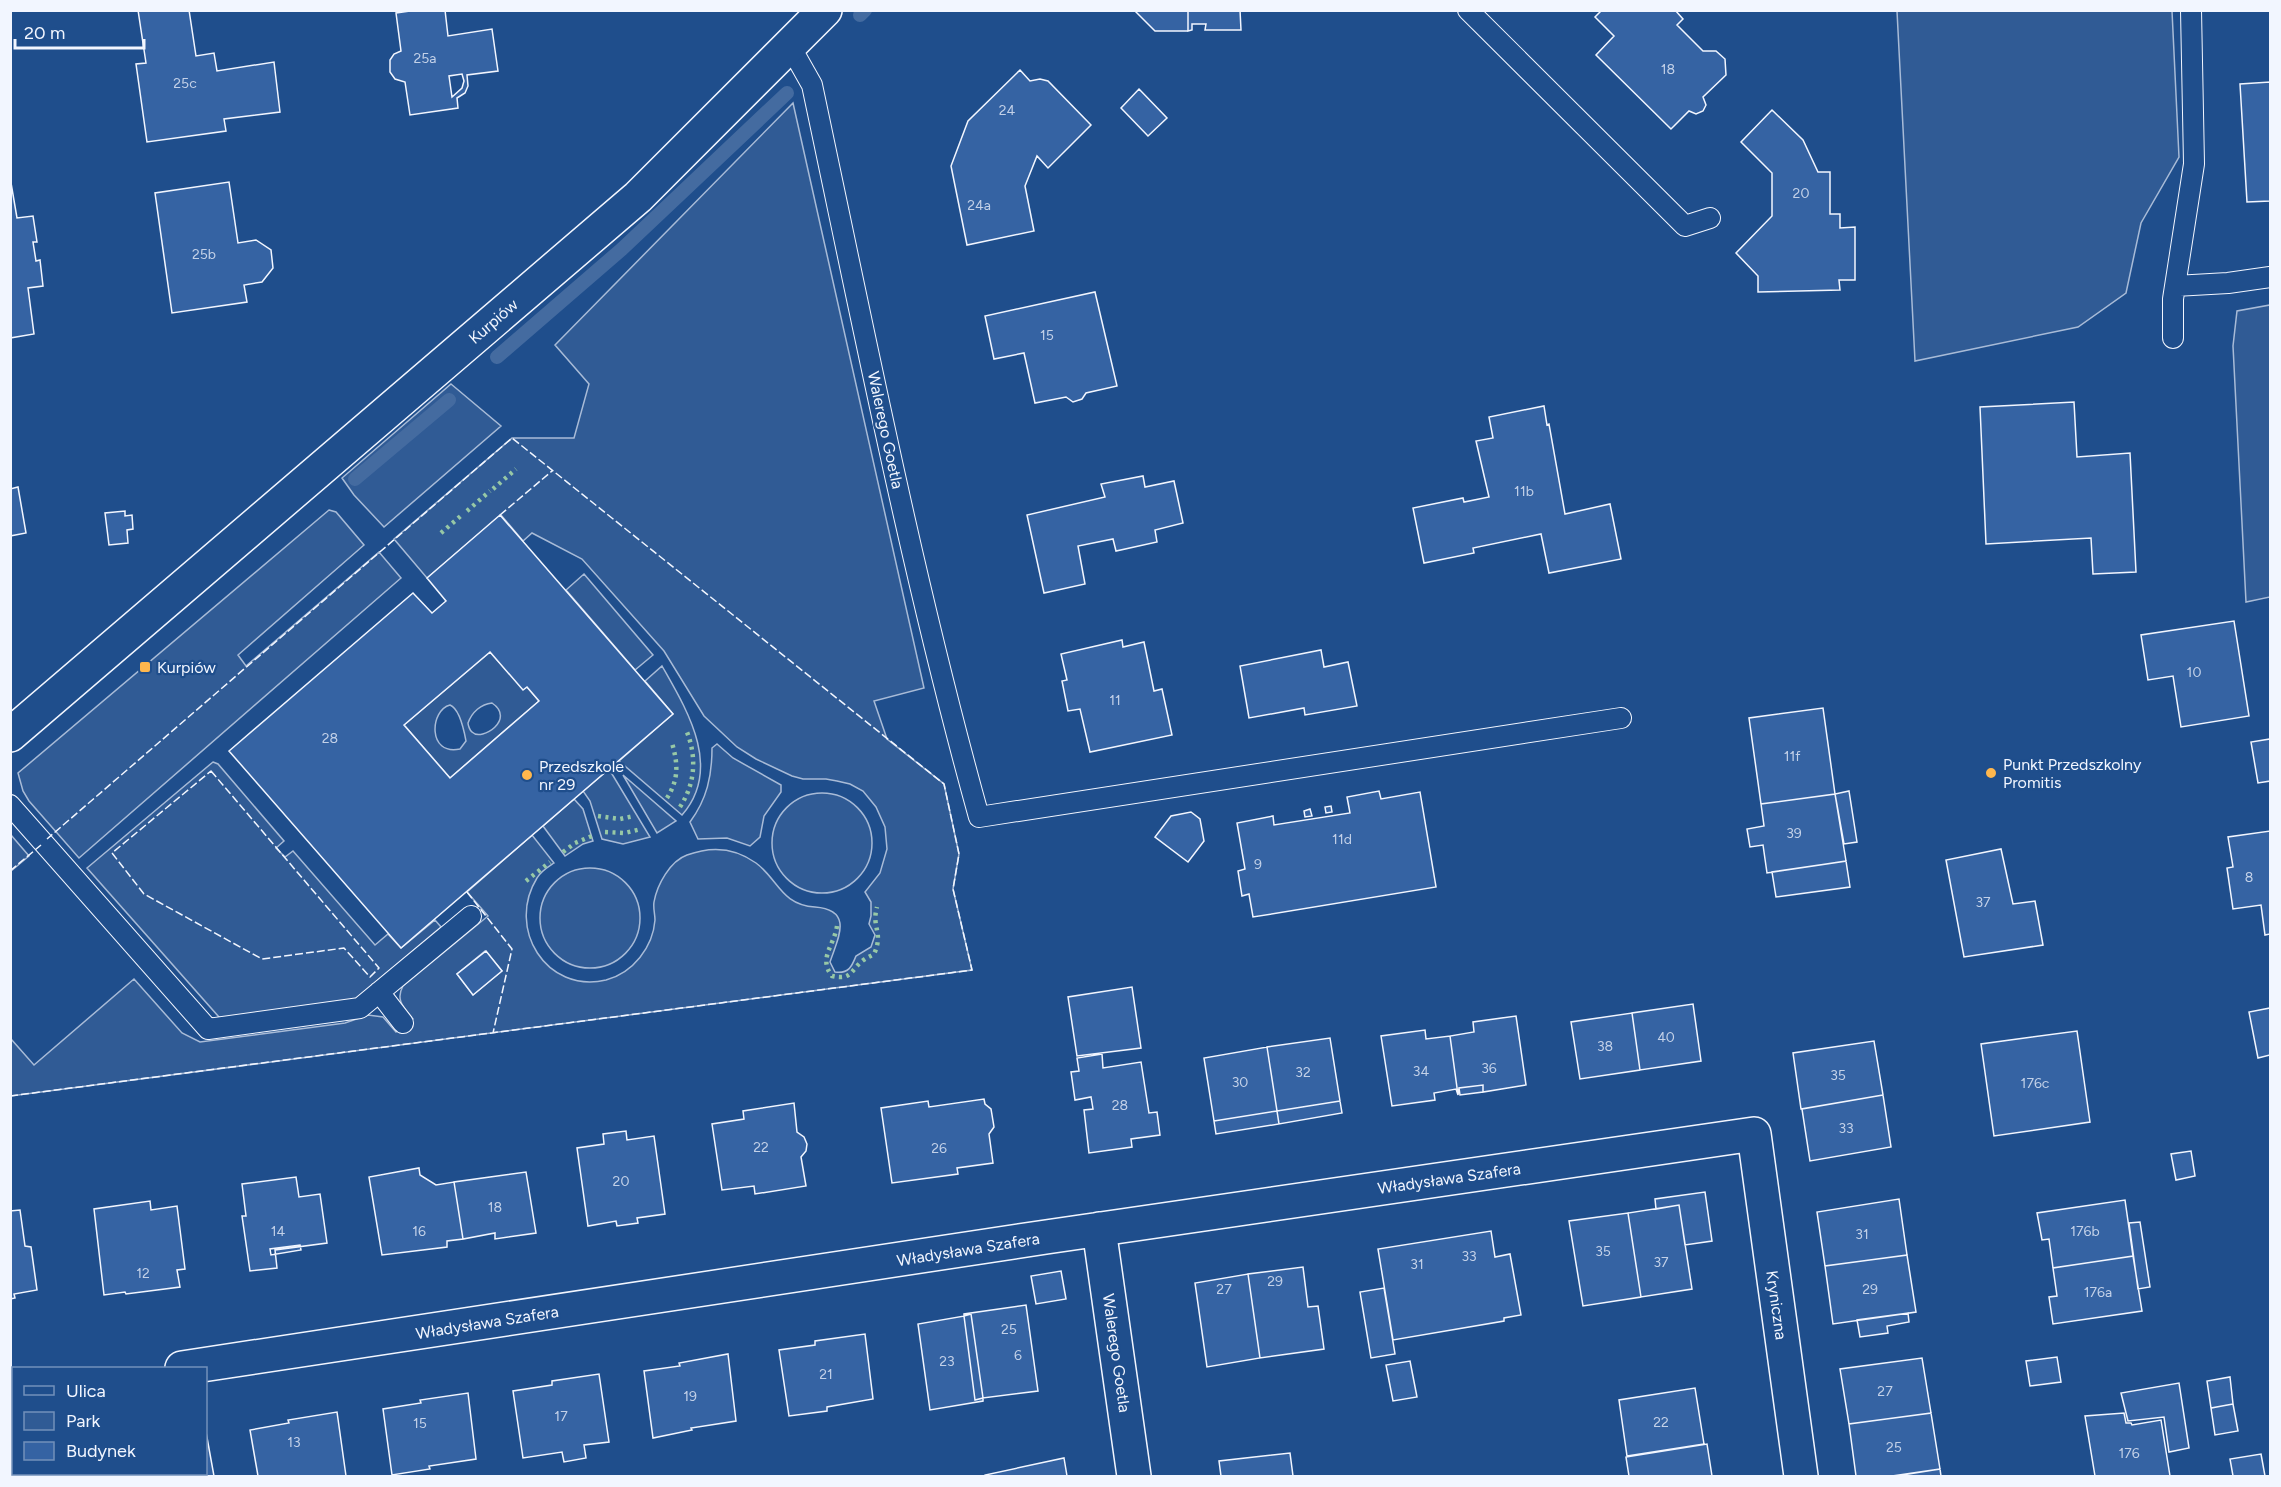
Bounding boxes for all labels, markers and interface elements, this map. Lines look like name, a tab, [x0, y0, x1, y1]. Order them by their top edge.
scale bar	[15, 12, 144, 50]
text: 20 m	[24, 22, 65, 44]
house number: 25a	[413, 50, 437, 67]
house number: 18	[1661, 61, 1675, 78]
house number: 25c	[173, 75, 197, 92]
house number: 24	[999, 102, 1016, 119]
house number: 20	[1793, 185, 1809, 202]
house number: 24a	[967, 197, 991, 214]
house number: 25b	[192, 246, 216, 263]
street label: Kurpiów	[465, 295, 522, 348]
house number: 15	[1040, 327, 1054, 344]
street label: Walerego Goetla	[864, 370, 907, 491]
house number: 11b	[1514, 483, 1534, 500]
place label: Kurpiów	[157, 658, 216, 677]
marker: Kurpiów	[138, 660, 152, 674]
house number: 10	[2187, 664, 2201, 681]
house number: 11	[1109, 692, 1121, 709]
house number: 28	[322, 730, 338, 747]
house number: 11f	[1784, 748, 1801, 765]
place label: Punkt Przedszkolny Promitis	[2003, 755, 2142, 792]
place label: Przedszkole nr 29	[539, 757, 624, 794]
marker: Punkt Przedszkolny Promitis	[1984, 766, 1998, 780]
marker: Przedszkole nr 29	[520, 768, 534, 782]
house number: 39	[1786, 825, 1802, 842]
house number: 11d	[1332, 831, 1352, 848]
house number: 9	[1254, 856, 1262, 873]
house number: 8	[2245, 869, 2253, 886]
house number: 37	[1975, 894, 1991, 911]
house number: 40	[1657, 1029, 1675, 1046]
house number: 38	[1597, 1038, 1613, 1055]
house number: 36	[1481, 1060, 1497, 1077]
house number: 34	[1413, 1063, 1429, 1080]
house number: 32	[1295, 1064, 1311, 1081]
house number: 35	[1830, 1067, 1846, 1084]
house number: 30	[1232, 1074, 1248, 1091]
house number: 176c	[2021, 1075, 2050, 1092]
house number: 28	[1112, 1097, 1128, 1114]
house number: 33	[1838, 1120, 1854, 1137]
house number: 22	[753, 1139, 769, 1156]
house number: 26	[931, 1140, 947, 1157]
street label: Władysława Szafera	[1376, 1159, 1522, 1198]
house number: 20	[613, 1173, 629, 1190]
house number: 18	[488, 1199, 502, 1216]
house number: 14	[271, 1223, 286, 1240]
house number: 16	[412, 1223, 426, 1240]
house number: 176b	[2070, 1223, 2100, 1240]
house number: 31	[1855, 1226, 1869, 1243]
street label: Władysława Szafera	[895, 1229, 1041, 1270]
house number: 35	[1595, 1243, 1611, 1260]
house number: 33	[1461, 1248, 1477, 1265]
house number: 37	[1653, 1254, 1669, 1271]
house number: 31	[1410, 1256, 1424, 1273]
house number: 12	[136, 1265, 150, 1282]
street label: Kryniczna	[1762, 1269, 1791, 1341]
house number: 29	[1267, 1273, 1283, 1290]
house number: 27	[1216, 1281, 1232, 1298]
house number: 29	[1862, 1281, 1878, 1298]
house number: 176a	[2084, 1284, 2112, 1301]
street label: Walerego Goetla	[1099, 1292, 1134, 1414]
street label: Władysława Szafera	[414, 1302, 560, 1343]
house number: 25	[1001, 1321, 1017, 1338]
house number: 6	[1014, 1347, 1022, 1364]
house number: 23	[939, 1353, 955, 1370]
house number: 21	[819, 1366, 833, 1383]
legend	[12, 1367, 207, 1475]
text: Ulica	[66, 1380, 106, 1402]
house number: 27	[1877, 1383, 1893, 1400]
house number: 19	[683, 1388, 697, 1405]
house number: 17	[554, 1408, 568, 1425]
text: Park	[66, 1410, 101, 1432]
house number: 22	[1653, 1414, 1669, 1431]
house number: 15	[413, 1415, 427, 1432]
house number: 13	[287, 1434, 301, 1451]
house number: 25	[1886, 1439, 1902, 1456]
text: Budynek	[66, 1440, 136, 1462]
house number: 176	[2118, 1445, 2140, 1462]

